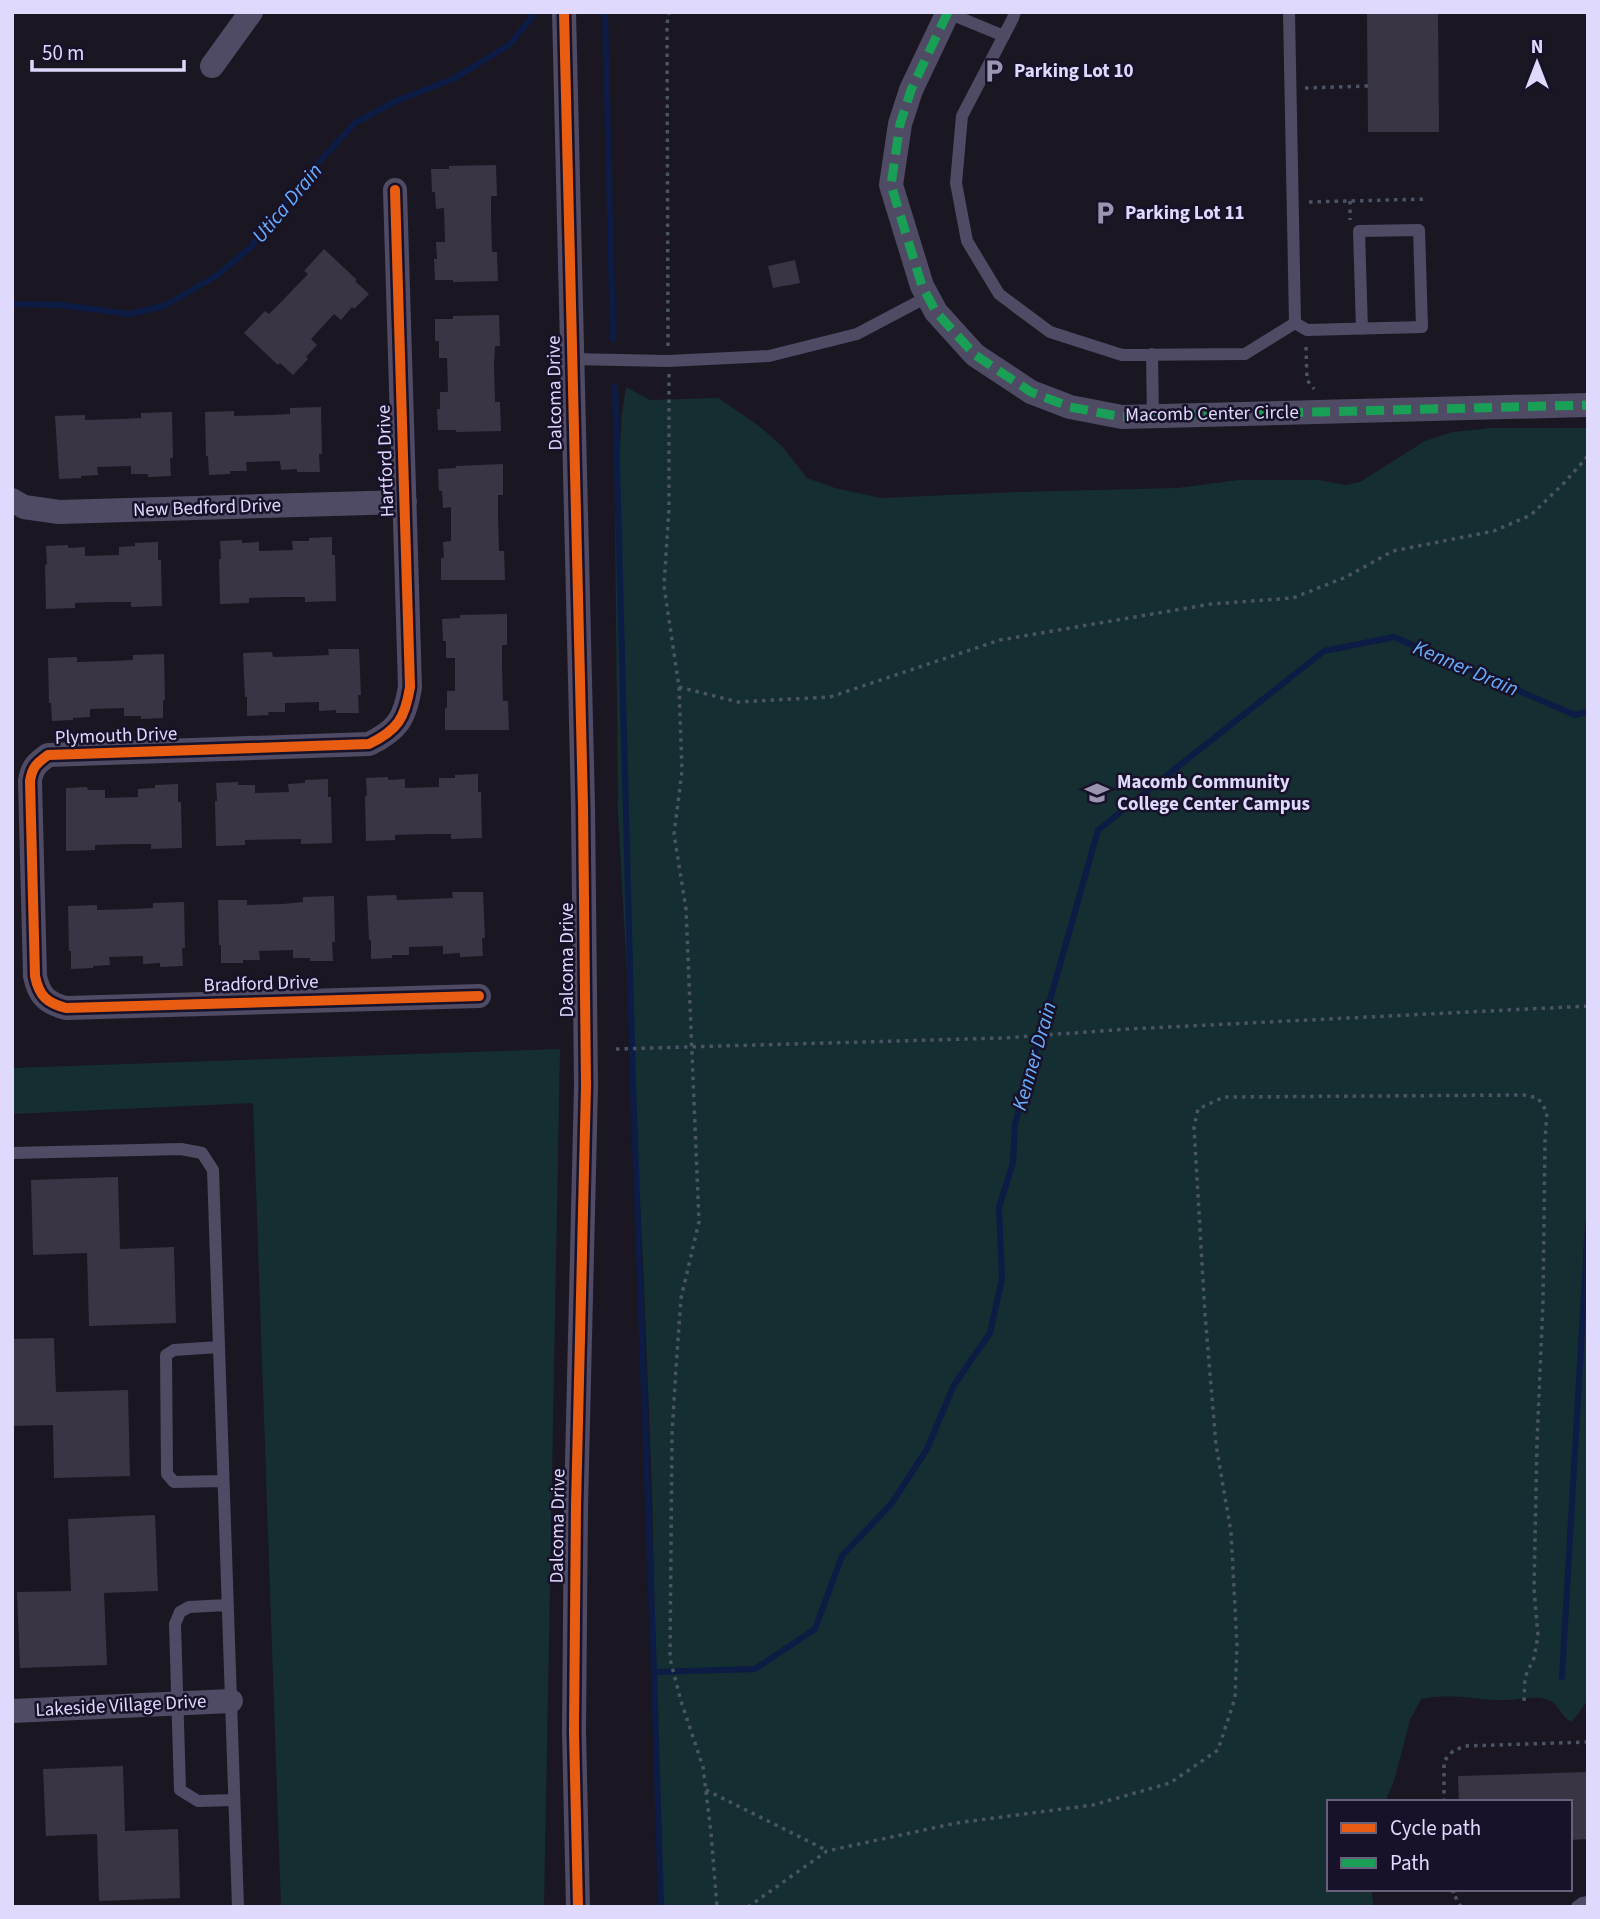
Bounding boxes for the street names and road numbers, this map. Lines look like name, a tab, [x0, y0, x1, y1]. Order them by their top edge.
street label: Dalcoma Drive	[540, 335, 570, 451]
street label: Macomb Center Circle	[1125, 399, 1299, 429]
street label: Hartford Drive	[371, 404, 401, 518]
street label: New Bedford Drive	[133, 492, 281, 524]
street label: Plymouth Drive	[54, 720, 178, 752]
street label: Dalcoma Drive	[554, 903, 581, 1017]
street label: Bradford Drive	[203, 969, 319, 999]
street label: Dalcoma Drive	[543, 1468, 573, 1584]
street label: Lakeside Village Drive	[35, 1688, 207, 1724]

